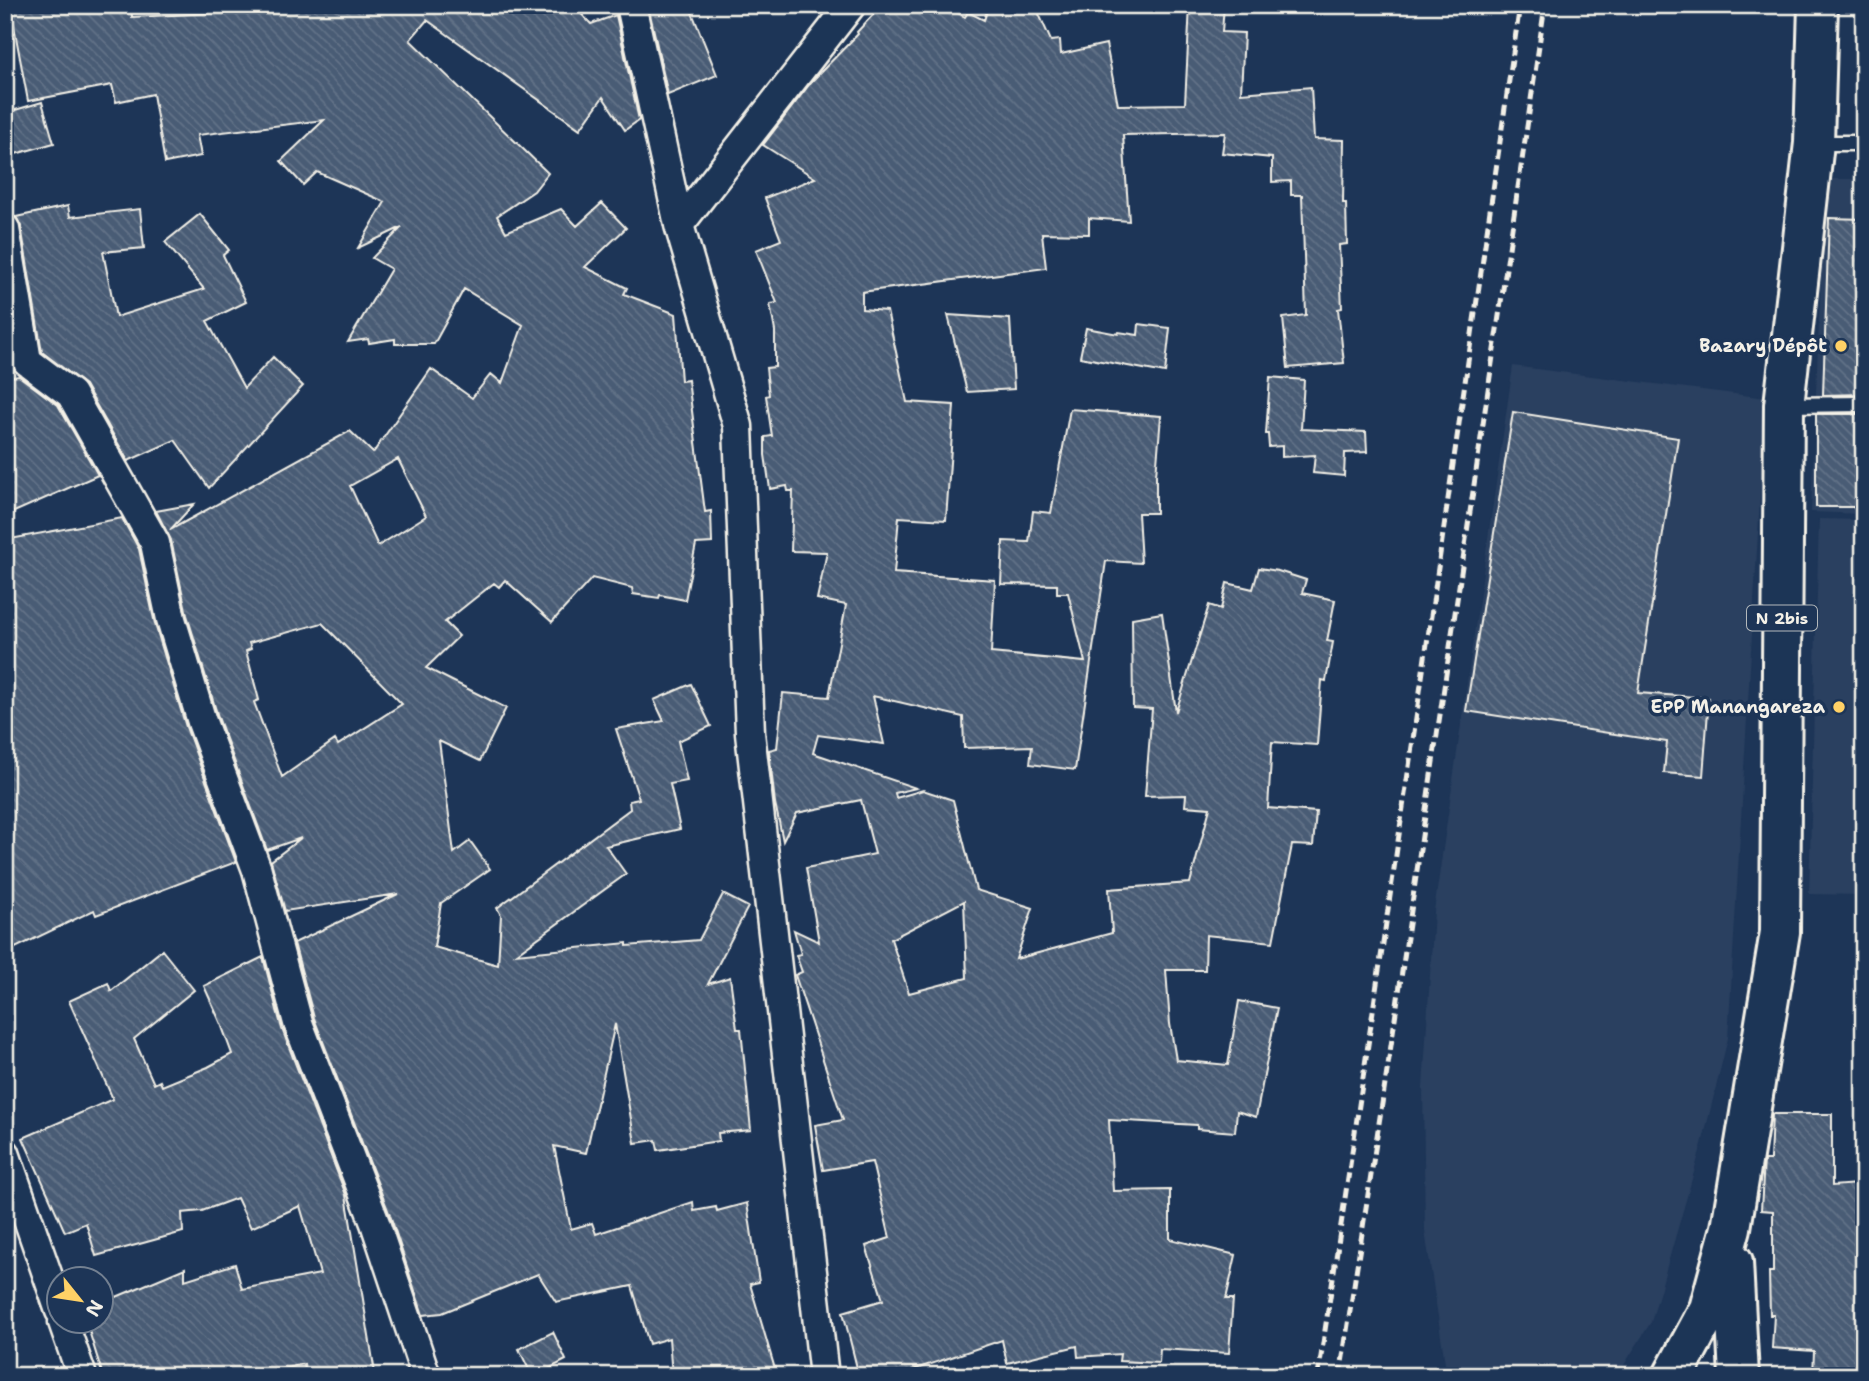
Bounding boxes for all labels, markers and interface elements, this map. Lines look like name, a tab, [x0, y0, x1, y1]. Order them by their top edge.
place label: Bazary Dépôt	[1699, 334, 1827, 358]
marker: Bazary Dépôt	[1833, 338, 1849, 354]
road number: N 2bis	[1747, 606, 1817, 631]
place label: EPP Manangareza	[1651, 695, 1826, 719]
marker: EPP Manangareza	[1831, 699, 1847, 715]
north arrow	[46, 1266, 116, 1336]
text: N	[80, 1295, 109, 1321]

